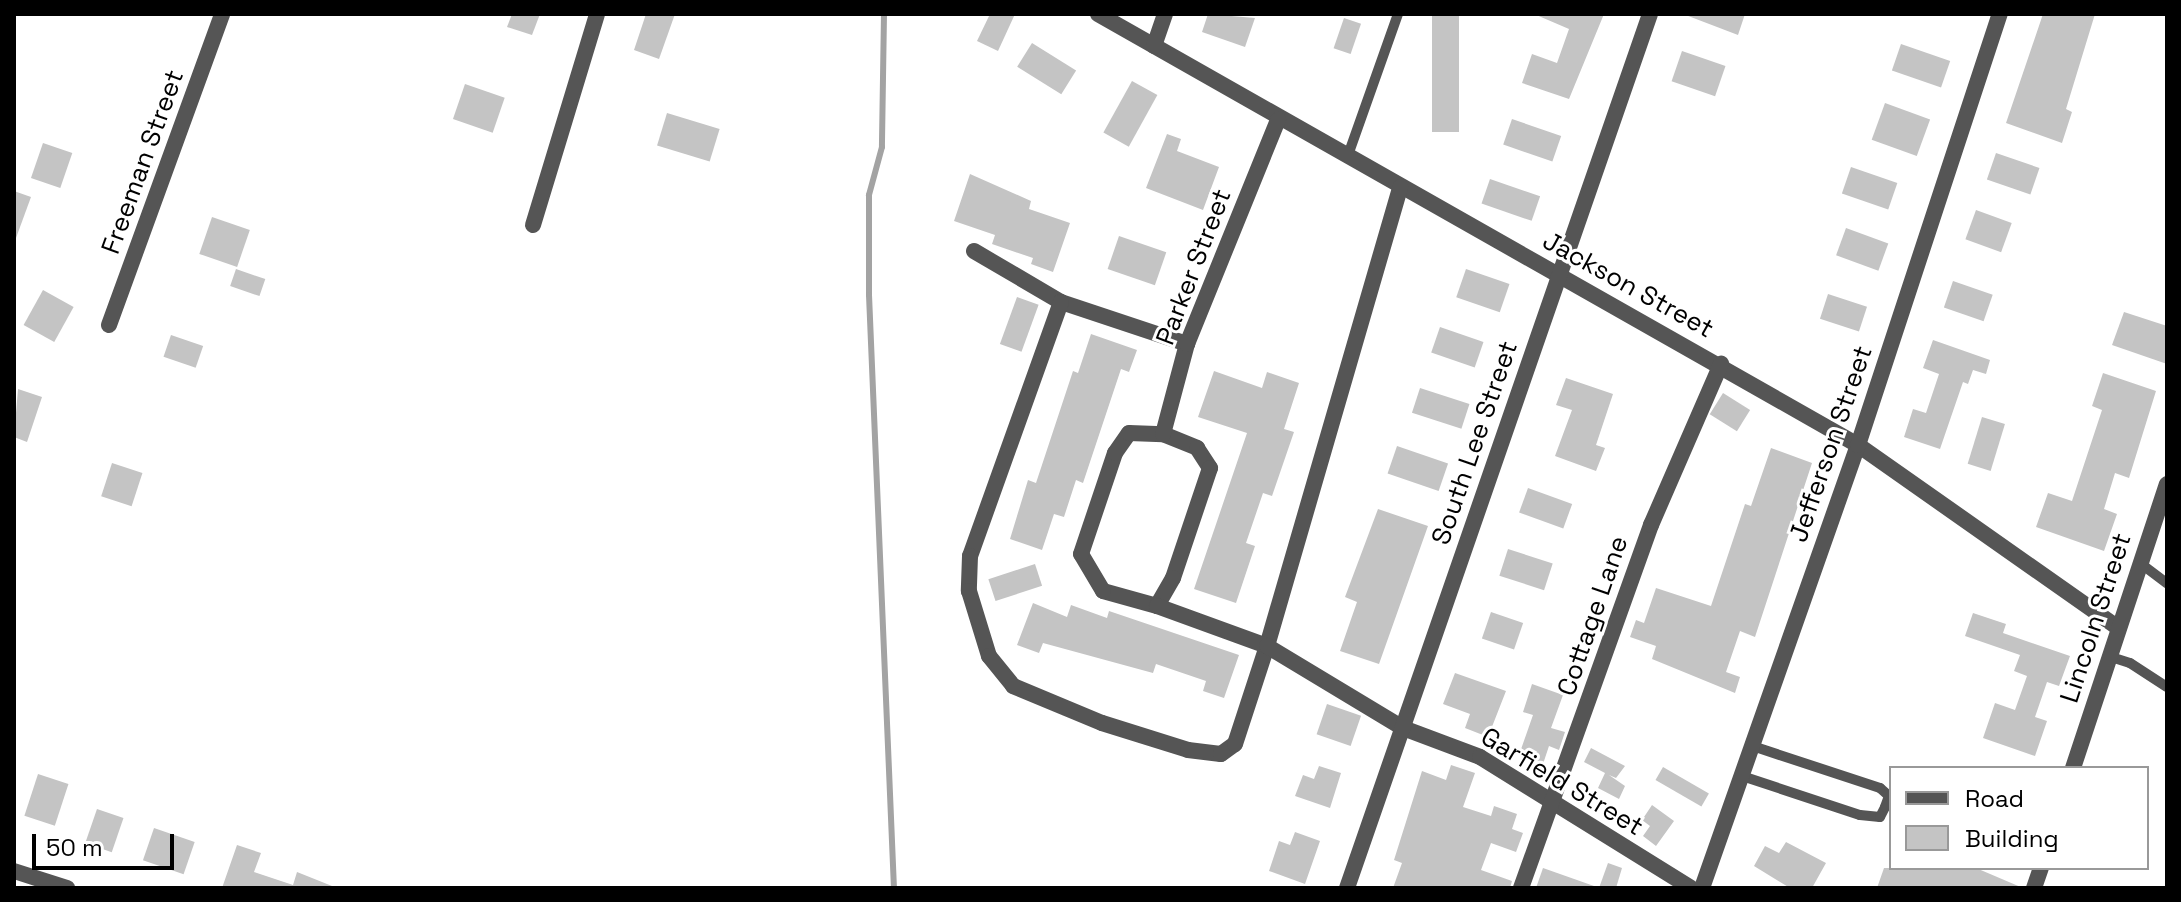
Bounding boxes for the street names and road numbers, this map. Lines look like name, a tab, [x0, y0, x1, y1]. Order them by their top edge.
street label: Freeman Street	[95, 66, 191, 258]
street label: Parker Street	[1150, 185, 1238, 349]
street label: Jackson Street	[1537, 225, 1719, 345]
street label: South Lee Street	[1425, 337, 1525, 549]
street label: Jefferson Street	[1783, 342, 1879, 546]
street label: Lincoln Street	[2054, 529, 2138, 707]
street label: Cottage Lane	[1551, 532, 1635, 700]
street label: Garfield Street	[1475, 721, 1649, 843]

